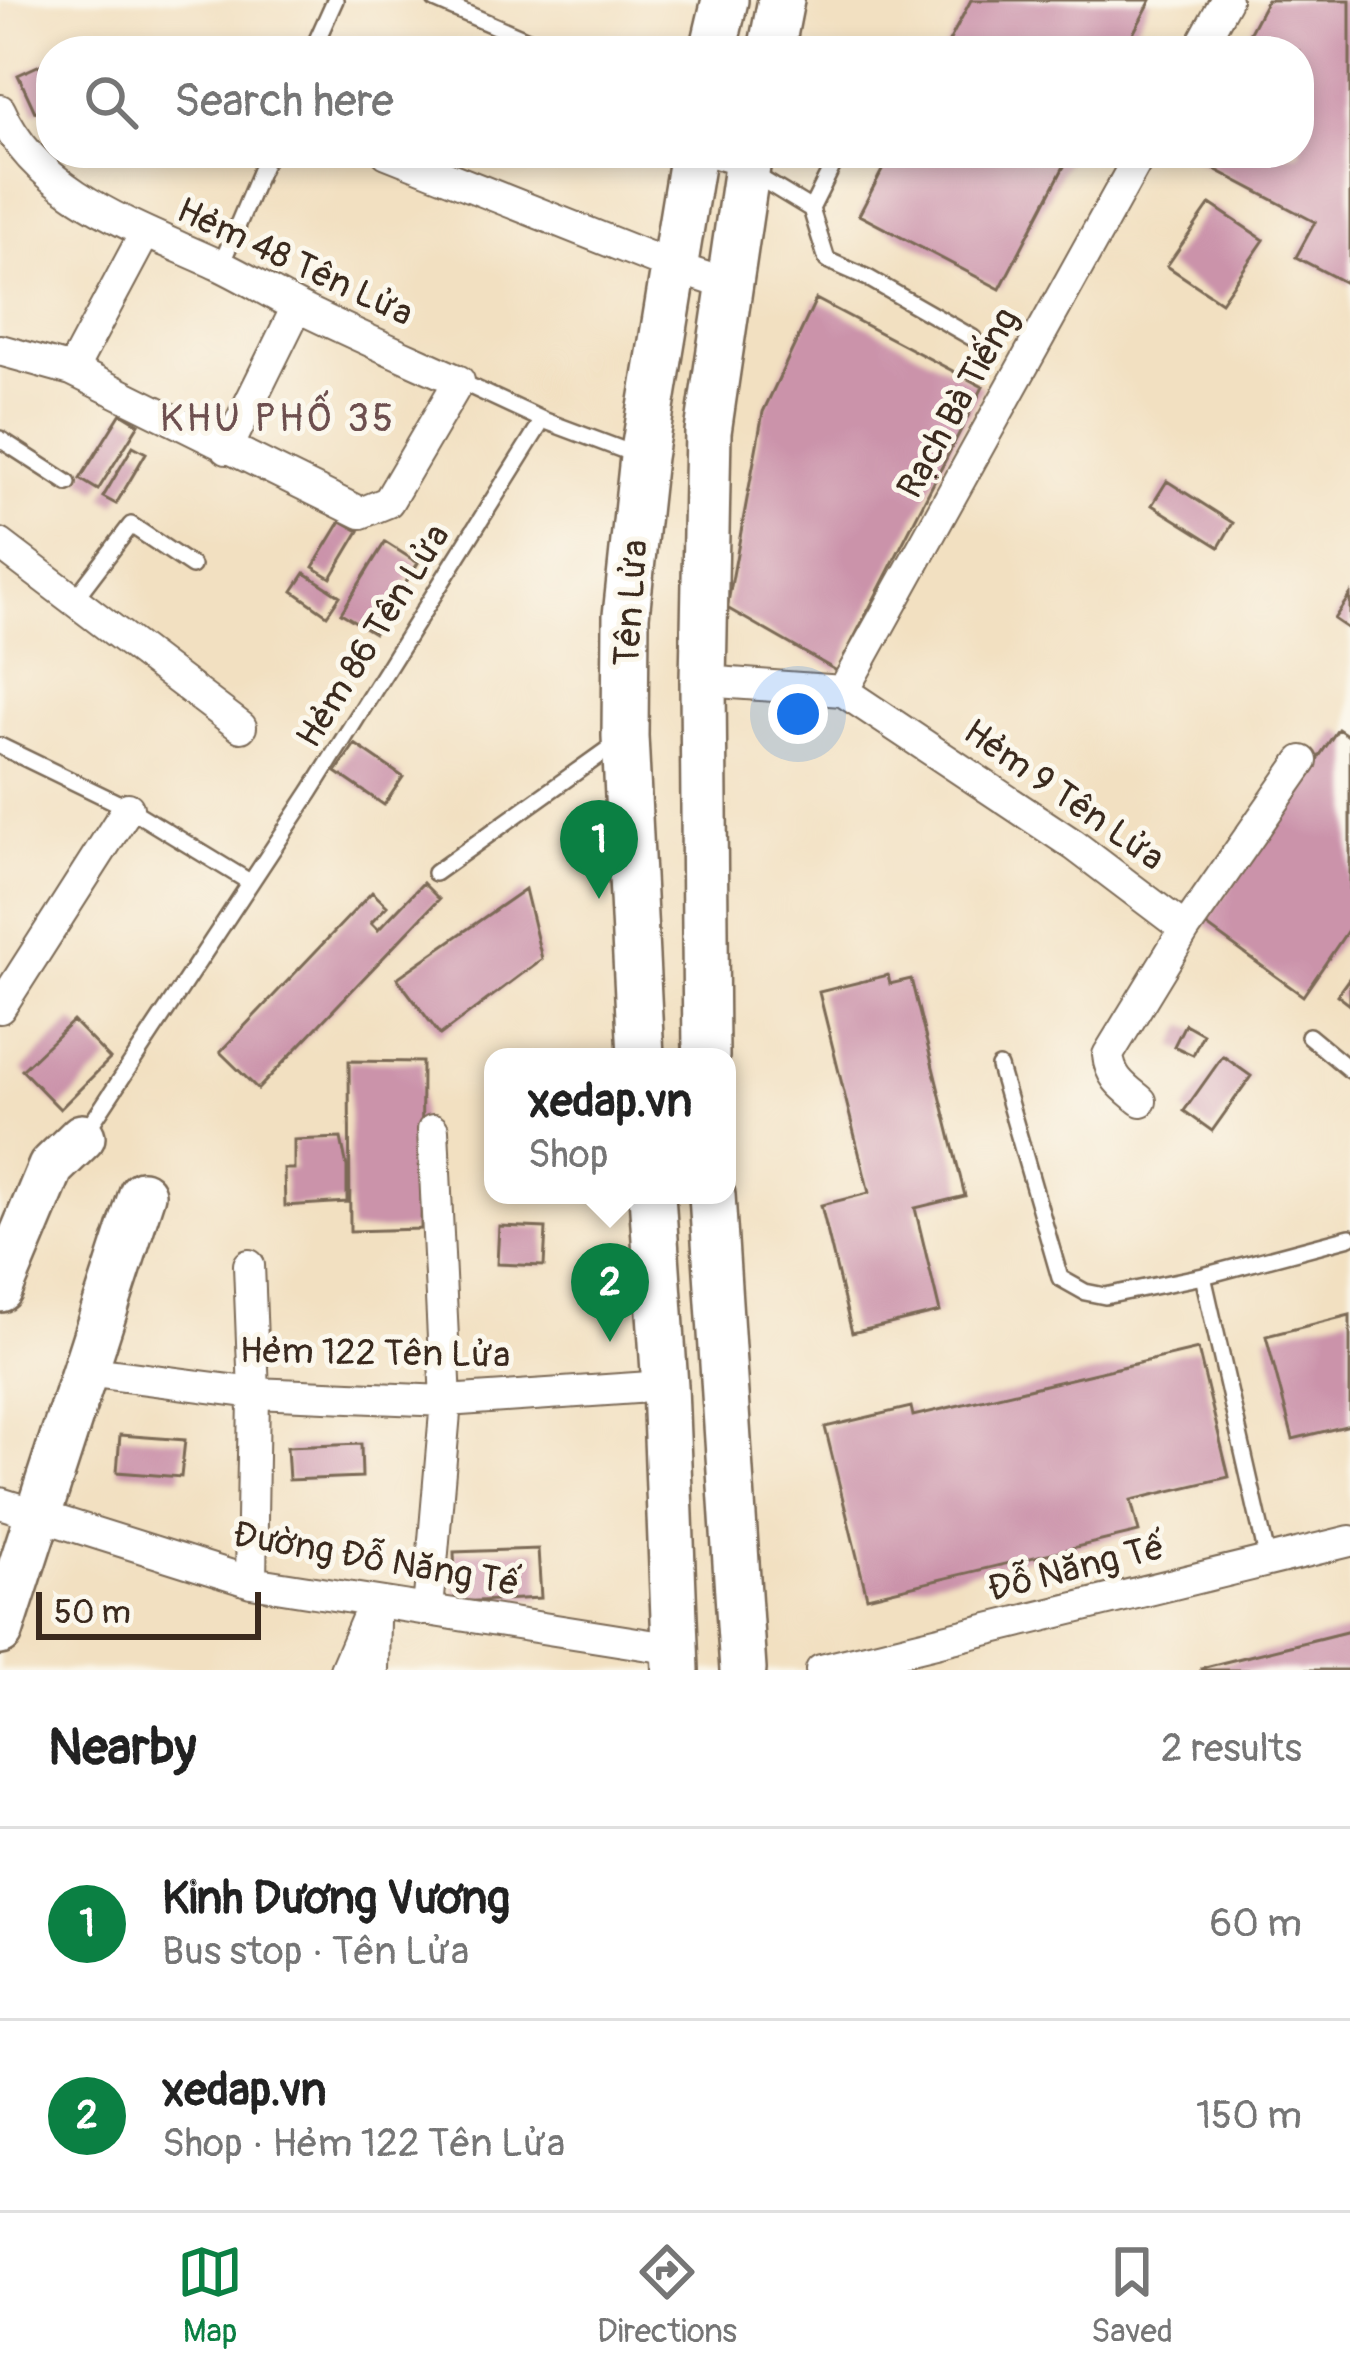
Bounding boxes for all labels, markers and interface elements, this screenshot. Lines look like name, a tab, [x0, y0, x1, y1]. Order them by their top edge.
search box	[36, 36, 1314, 168]
icon: search	[78, 69, 144, 135]
text: Search here	[174, 74, 394, 130]
street label: Hẻm 48 Tên Lửa	[170, 188, 420, 336]
street label: Rạch Bà Tiếng	[887, 300, 1029, 506]
district label: KHU PHỐ 35	[160, 390, 396, 443]
street label: Hẻm 86 Tên Lửa	[286, 516, 460, 756]
street label: Tên Lửa	[604, 538, 658, 668]
your location	[768, 684, 828, 744]
street label: Hẻm 9 Tên Lửa	[955, 709, 1173, 881]
pin: 1	[560, 800, 638, 899]
popup	[484, 1048, 736, 1204]
text: xedap.vn	[528, 1074, 692, 1130]
text: Shop	[528, 1130, 609, 1179]
pin: 2	[571, 1243, 649, 1342]
street label: Hẻm 122 Tên Lửa	[239, 1328, 511, 1378]
street label: Đường Đỗ Năng Tế	[230, 1512, 523, 1606]
street label: Đỗ Năng Tế	[983, 1524, 1170, 1612]
scale bar	[36, 1586, 261, 1639]
text: 50 m	[54, 1592, 131, 1633]
text: Nearby	[48, 1716, 196, 1780]
text: 2 results	[1161, 1724, 1302, 1773]
text: Kinh Dương Vương	[162, 1871, 510, 1927]
text: 1	[79, 1899, 95, 1948]
text: 60 m	[1210, 1899, 1302, 1948]
text: Bus stop · Tên Lửa	[162, 1927, 469, 1976]
text: xedap.vn	[162, 2063, 326, 2119]
text: 2	[76, 2091, 98, 2140]
text: 150 m	[1196, 2091, 1302, 2140]
text: Shop · Hẻm 122 Tên Lửa	[162, 2119, 565, 2168]
tab: Map	[177, 2239, 243, 2352]
tab: Directions	[597, 2239, 737, 2352]
tab: Saved	[1091, 2239, 1173, 2352]

